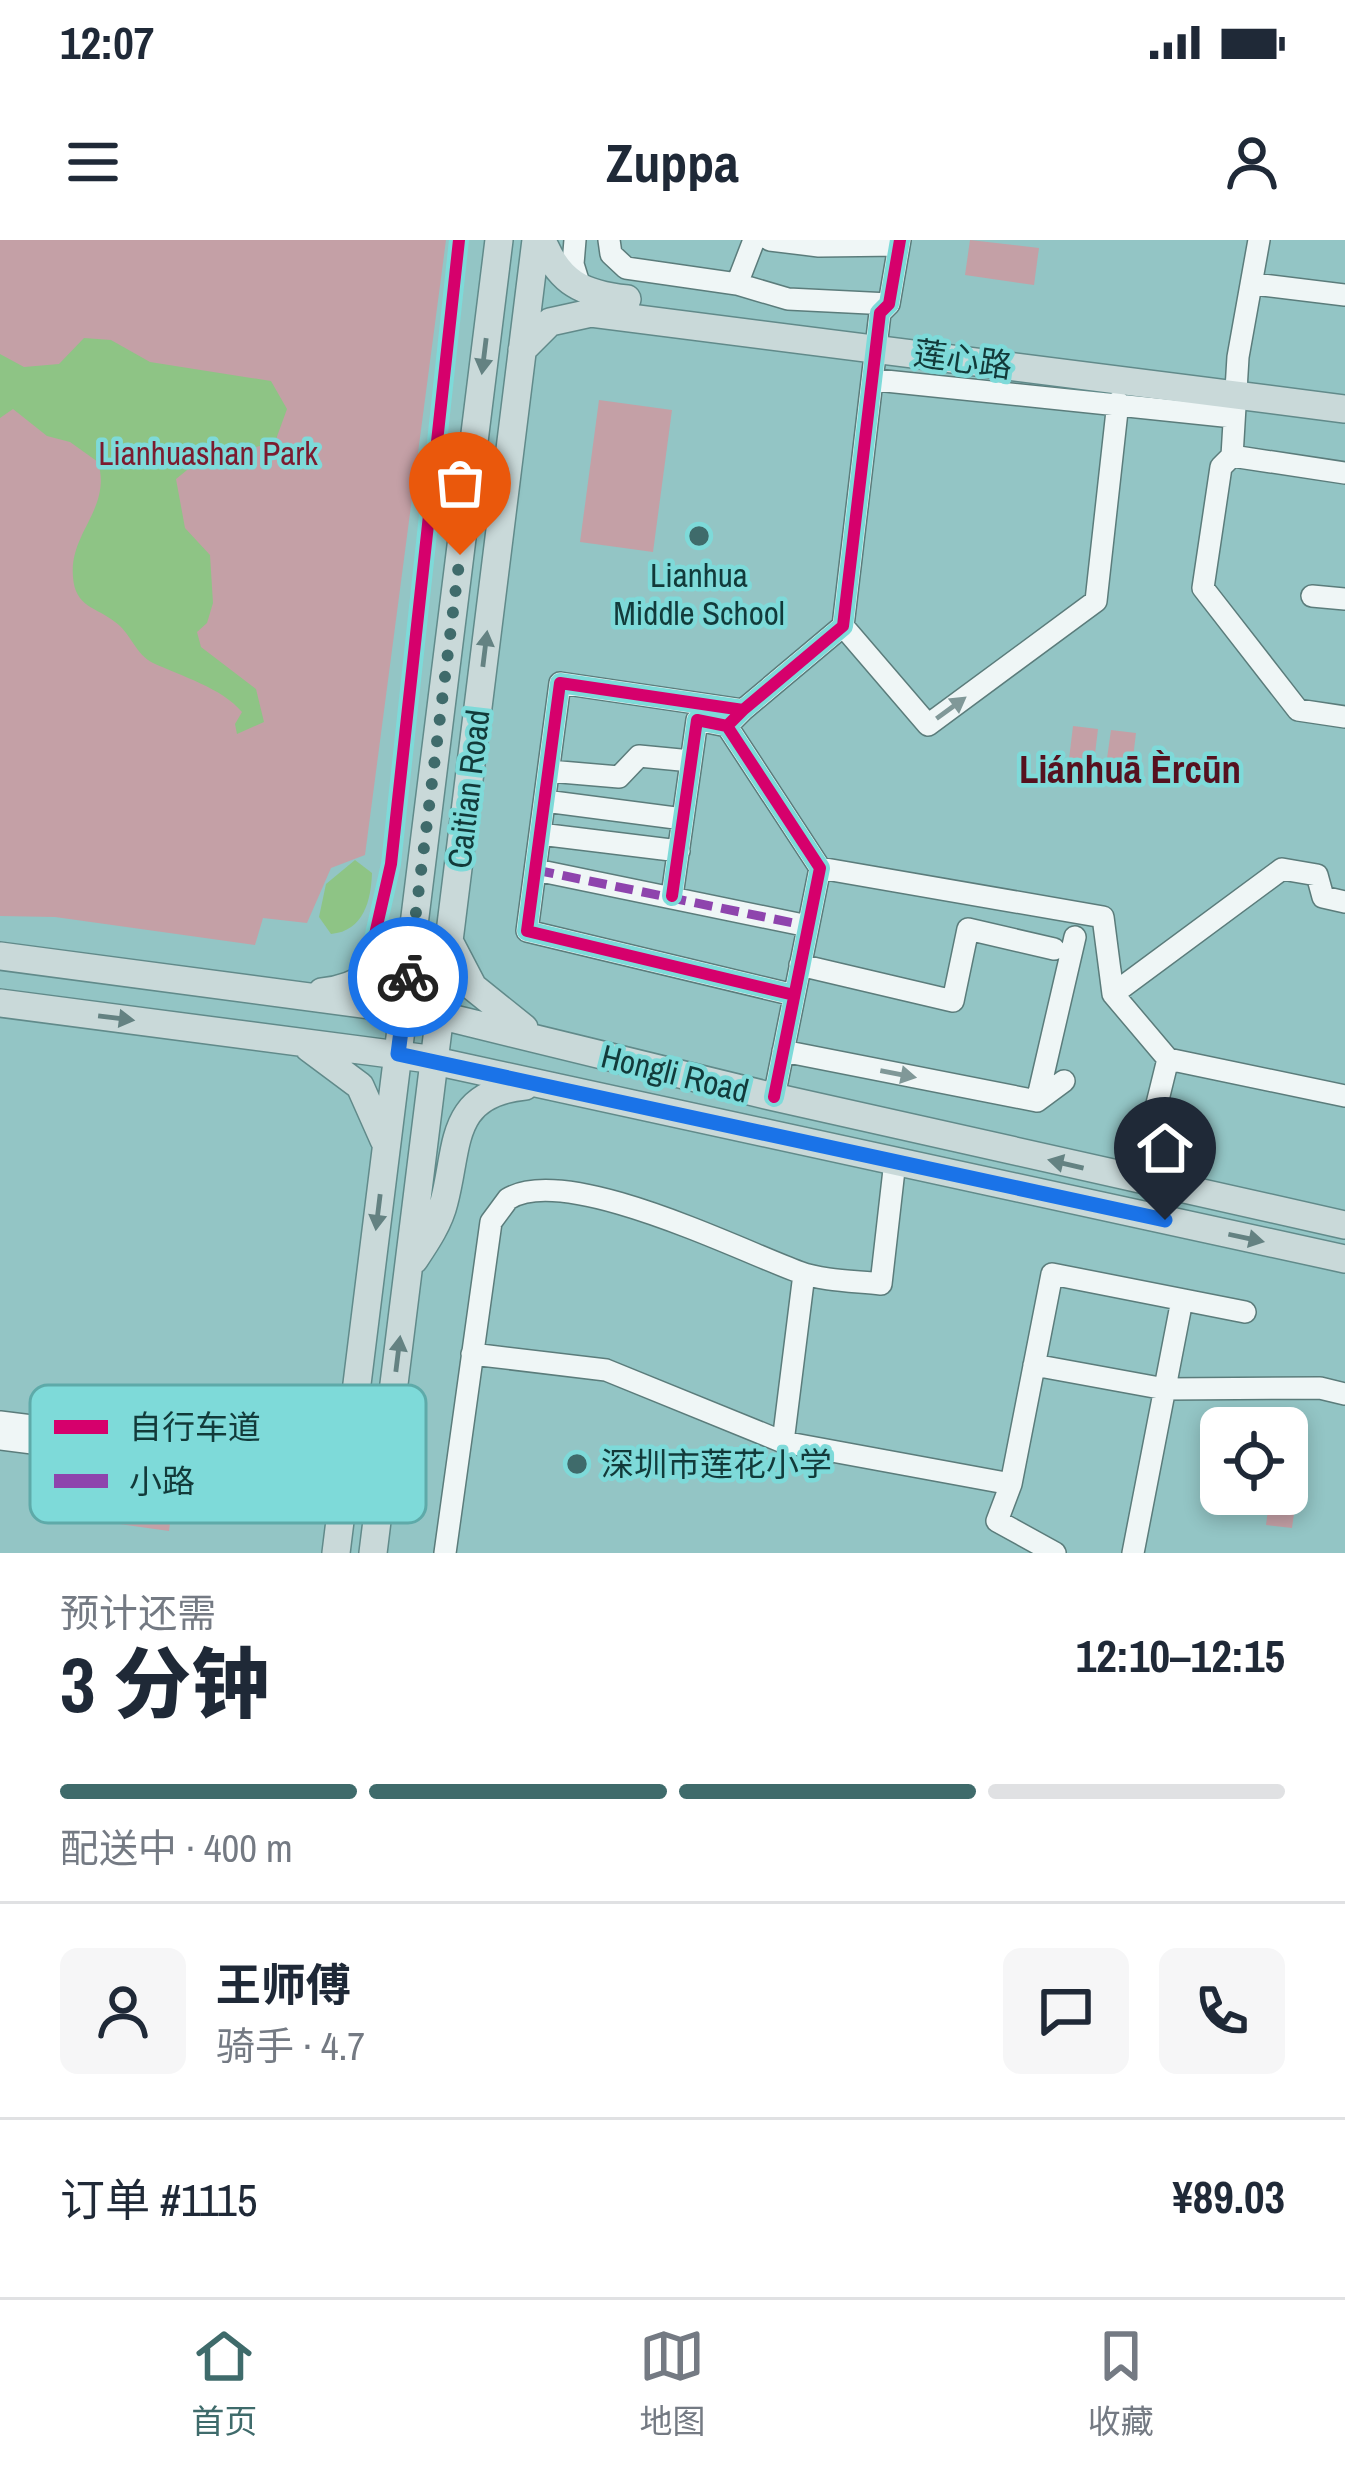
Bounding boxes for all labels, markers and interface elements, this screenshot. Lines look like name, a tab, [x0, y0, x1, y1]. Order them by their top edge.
text: 12:07	[60, 12, 154, 73]
text: Zuppa	[606, 126, 739, 199]
icon: menu	[60, 129, 126, 195]
icon: person	[1219, 129, 1285, 195]
street label: 莲心路	[911, 330, 1015, 388]
one-way arrow	[475, 338, 494, 375]
park label: Lianhuashan Park	[98, 431, 318, 475]
pin	[409, 432, 511, 555]
icon: bag	[427, 450, 493, 516]
marker: Lianhua Middle School	[686, 523, 712, 549]
place label: Lianhua Middle School	[613, 553, 785, 635]
one-way arrow	[476, 630, 495, 667]
one-way arrow	[935, 697, 967, 721]
street label: Caitian Road	[436, 707, 500, 871]
district label: Liánhuā Èrcūn	[1019, 743, 1241, 795]
courier	[348, 917, 468, 1037]
icon: bike	[375, 944, 441, 1010]
one-way arrow	[98, 1008, 135, 1027]
street label: Hongli Road	[597, 1033, 753, 1113]
one-way arrow	[879, 1065, 917, 1084]
pin	[1114, 1097, 1216, 1220]
icon: home	[1132, 1115, 1198, 1181]
one-way arrow	[1047, 1154, 1085, 1173]
one-way arrow	[369, 1194, 388, 1231]
one-way arrow	[1228, 1229, 1266, 1248]
one-way arrow	[389, 1334, 408, 1372]
legend	[30, 1385, 426, 1523]
text: 自行车道	[129, 1405, 261, 1449]
map controls	[1200, 1407, 1308, 1515]
button: locate	[1200, 1407, 1308, 1515]
place label: 深圳市莲花小学	[601, 1442, 832, 1486]
marker: 深圳市莲花小学	[564, 1451, 590, 1477]
text: 小路	[129, 1459, 195, 1503]
text: 预计还需	[60, 1587, 216, 1639]
text: 12:10–12:15	[1076, 1625, 1285, 1686]
text: 3 分钟	[60, 1631, 269, 1736]
text: 配送中 · 400 m	[60, 1822, 293, 1874]
button: person	[60, 1948, 186, 2074]
button: chat	[1003, 1948, 1129, 2074]
button: phone	[1159, 1948, 1285, 2074]
text: 王师傅	[216, 1954, 351, 2015]
text: 骑手 · 4.7	[216, 2020, 365, 2072]
text: ¥89.03	[1172, 2166, 1285, 2227]
text: 订单 #1115	[60, 2169, 257, 2230]
tab: 首页	[191, 2323, 257, 2443]
tab: 地图	[639, 2323, 705, 2443]
tab: 收藏	[1088, 2323, 1154, 2443]

